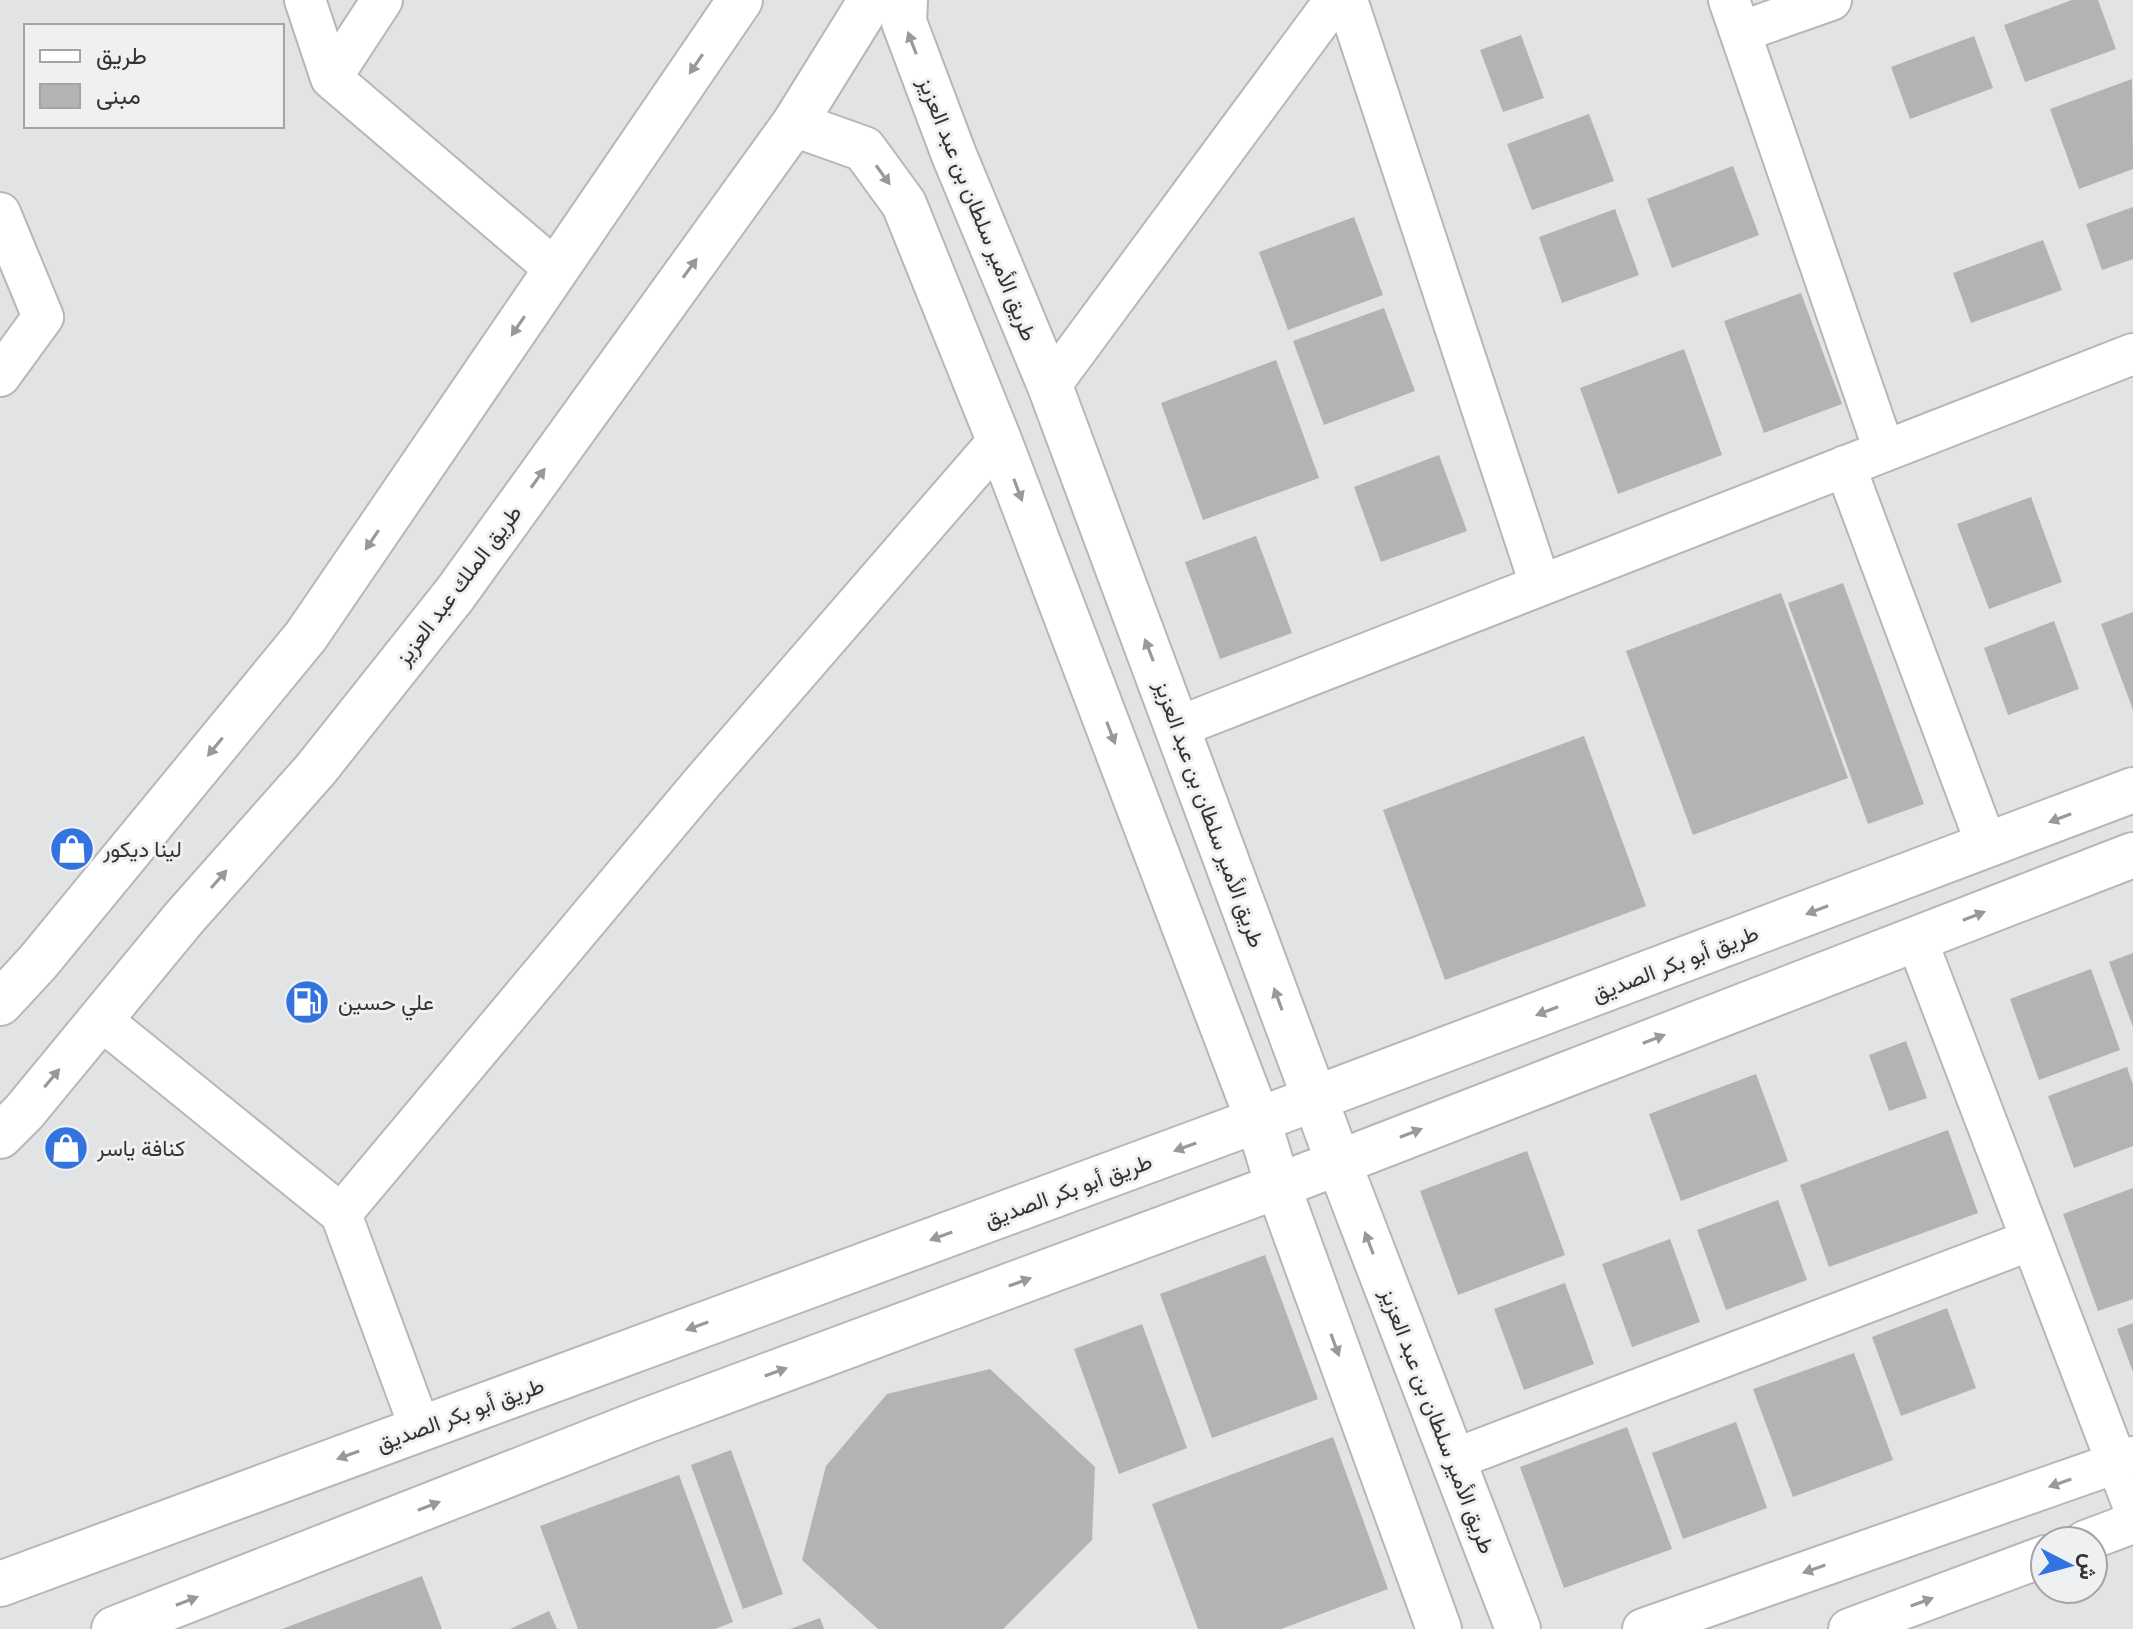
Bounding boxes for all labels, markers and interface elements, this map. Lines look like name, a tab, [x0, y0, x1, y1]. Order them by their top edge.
legend	[24, 24, 284, 128]
one-way arrow	[905, 31, 918, 55]
text: طريق	[96, 41, 147, 71]
one-way arrow	[689, 54, 704, 75]
street label: طريق الأمير سلطان بن عبد العزيز	[912, 72, 1043, 345]
text: مبنى	[96, 81, 141, 110]
one-way arrow	[874, 164, 890, 185]
one-way arrow	[682, 257, 697, 278]
one-way arrow	[511, 315, 526, 336]
one-way arrow	[530, 468, 545, 489]
one-way arrow	[1012, 478, 1025, 502]
street label: طريق الملك عبد العزيز	[389, 500, 527, 671]
one-way arrow	[365, 530, 380, 551]
one-way arrow	[1142, 638, 1155, 662]
street label: طريق الأمير سلطان بن عبد العزيز	[1148, 676, 1270, 951]
one-way arrow	[1105, 721, 1118, 745]
one-way arrow	[207, 737, 224, 757]
one-way arrow	[2048, 812, 2072, 825]
shop icon: لينا ديكور	[48, 825, 96, 873]
place label: لينا ديكور	[102, 836, 182, 863]
one-way arrow	[210, 869, 227, 889]
one-way arrow	[1805, 904, 1829, 917]
one-way arrow	[1963, 909, 1987, 922]
street label: طريق أبو بكر الصديق	[1588, 919, 1762, 1008]
fuel station icon: علي حسين	[283, 978, 331, 1026]
one-way arrow	[1271, 987, 1284, 1011]
place label: علي حسين	[338, 989, 434, 1021]
one-way arrow	[1535, 1005, 1559, 1018]
one-way arrow	[1642, 1032, 1666, 1045]
one-way arrow	[43, 1068, 60, 1088]
shop icon: كنافة ياسر	[42, 1124, 90, 1172]
one-way arrow	[1399, 1126, 1423, 1139]
place label: كنافة ياسر	[96, 1135, 186, 1162]
one-way arrow	[1173, 1141, 1197, 1153]
street label: طريق أبو بكر الصديق	[981, 1148, 1156, 1233]
one-way arrow	[929, 1231, 953, 1243]
one-way arrow	[1362, 1231, 1375, 1255]
one-way arrow	[1008, 1275, 1032, 1287]
street label: طريق الأمير سلطان بن عبد العزيز	[1374, 1284, 1501, 1558]
one-way arrow	[685, 1321, 709, 1333]
one-way arrow	[1330, 1333, 1342, 1357]
one-way arrow	[764, 1365, 788, 1378]
street label: طريق أبو بكر الصديق	[373, 1372, 548, 1457]
one-way arrow	[336, 1449, 360, 1462]
one-way arrow	[2047, 1477, 2071, 1489]
one-way arrow	[417, 1499, 441, 1512]
north arrow	[2029, 1525, 2109, 1605]
text: ش	[2074, 1552, 2103, 1582]
one-way arrow	[1802, 1563, 1826, 1575]
one-way arrow	[175, 1594, 199, 1607]
one-way arrow	[1910, 1595, 1934, 1607]

